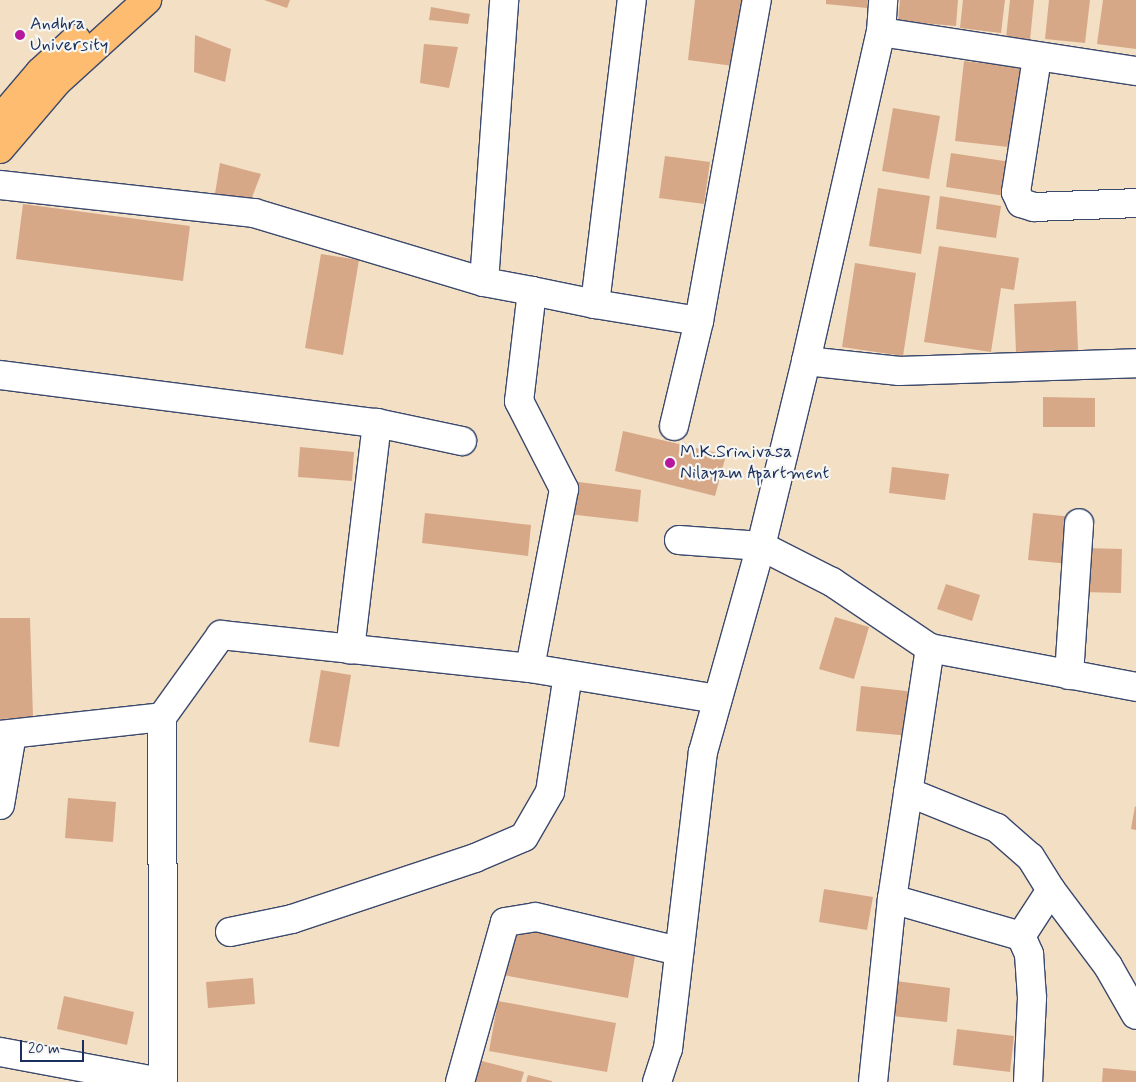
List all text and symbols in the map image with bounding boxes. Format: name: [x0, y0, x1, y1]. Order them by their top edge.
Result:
place label: Andhra University: [30, 14, 108, 56]
marker: Andhra University: [14, 29, 26, 41]
place label: M.K.Srinivasa Nilayam Apartment: [680, 442, 829, 484]
marker: M.K.Srinivasa Nilayam Apartment: [664, 457, 676, 469]
scale bar: [22, 1030, 86, 1062]
text: 20 m: [28, 1039, 60, 1059]

